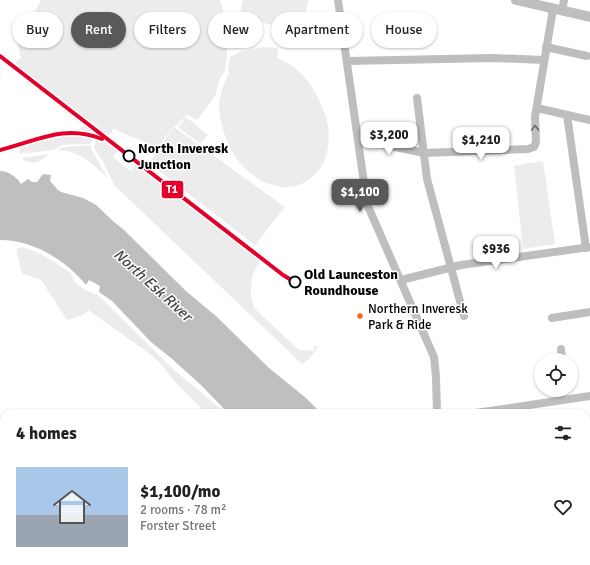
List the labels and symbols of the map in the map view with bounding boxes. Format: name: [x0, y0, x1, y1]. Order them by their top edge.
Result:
pin: $3,200: [356, 122, 422, 156]
one-way arrow: [531, 125, 539, 131]
pin: $1,210: [448, 127, 514, 161]
place label: North Inveresk Junction: [138, 140, 229, 173]
marker: North Inveresk Junction: [122, 149, 136, 163]
pin: $1,100: [327, 179, 393, 213]
line badge: T1: [161, 180, 184, 199]
text: T1: [166, 183, 178, 196]
pin: $936: [472, 236, 520, 270]
water label: North Esk River: [110, 245, 198, 326]
place label: Old Launceston Roundhouse: [304, 266, 398, 299]
marker: Old Launceston Roundhouse: [288, 275, 302, 289]
place label: Northern Inveresk Park & Ride: [368, 301, 468, 333]
marker: Northern Inveresk Park & Ride: [355, 311, 365, 321]

